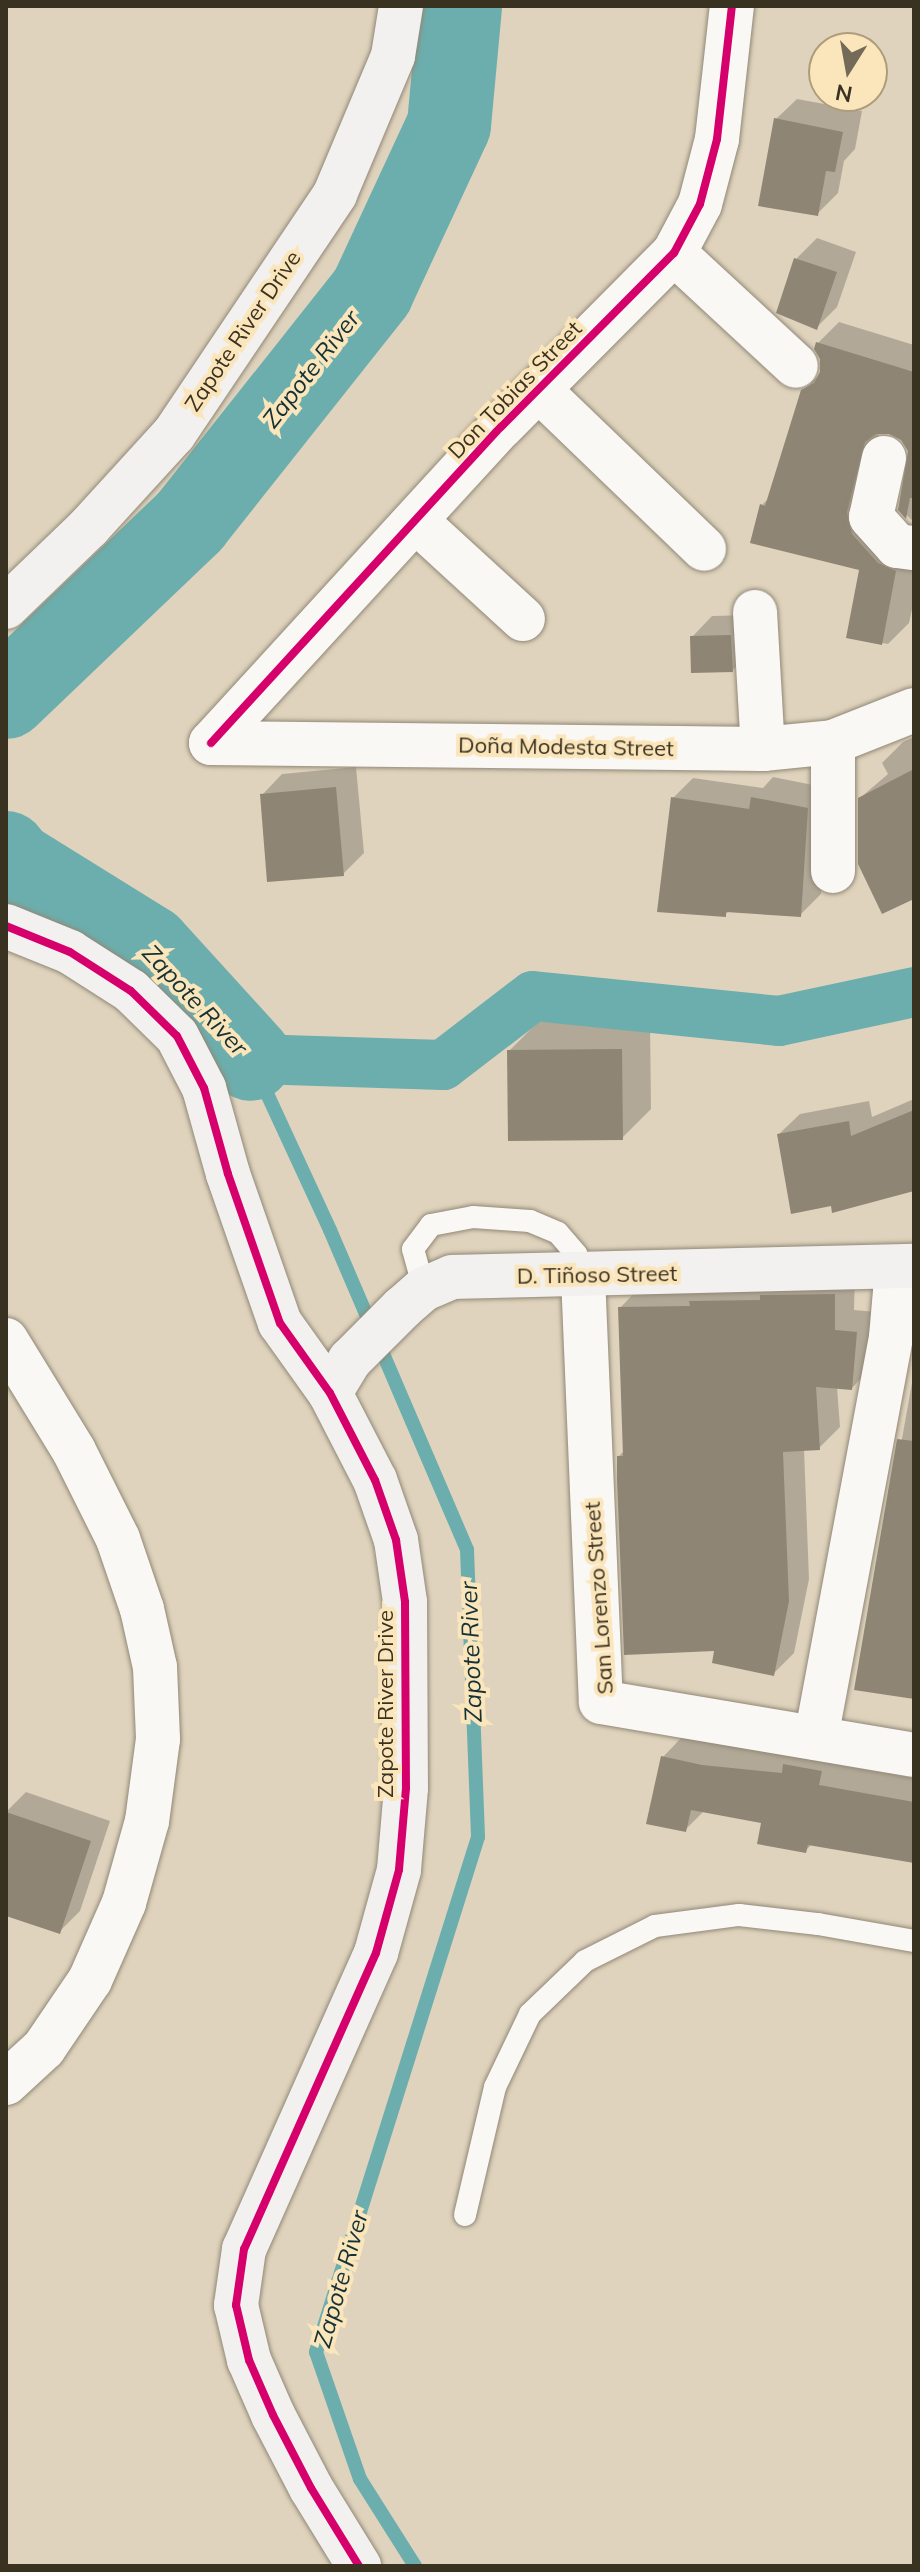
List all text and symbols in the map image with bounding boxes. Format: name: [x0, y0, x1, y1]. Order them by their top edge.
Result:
north arrow: [808, 32, 888, 112]
text: N: [833, 78, 855, 109]
street label: Zapote River Drive: [180, 246, 306, 416]
water label: Zapote River: [256, 305, 366, 433]
street label: Don Tobias Street: [443, 316, 587, 464]
street label: Doña Modesta Street: [458, 732, 674, 762]
water label: Zapote River: [136, 939, 254, 1061]
street label: D. Tiñoso Street: [517, 1260, 677, 1290]
street label: San Lorenzo Street: [579, 1501, 619, 1695]
water label: Zapote River: [454, 1581, 488, 1723]
street label: Zapote River Drive: [373, 1610, 399, 1798]
water label: Zapote River: [308, 2207, 374, 2351]

